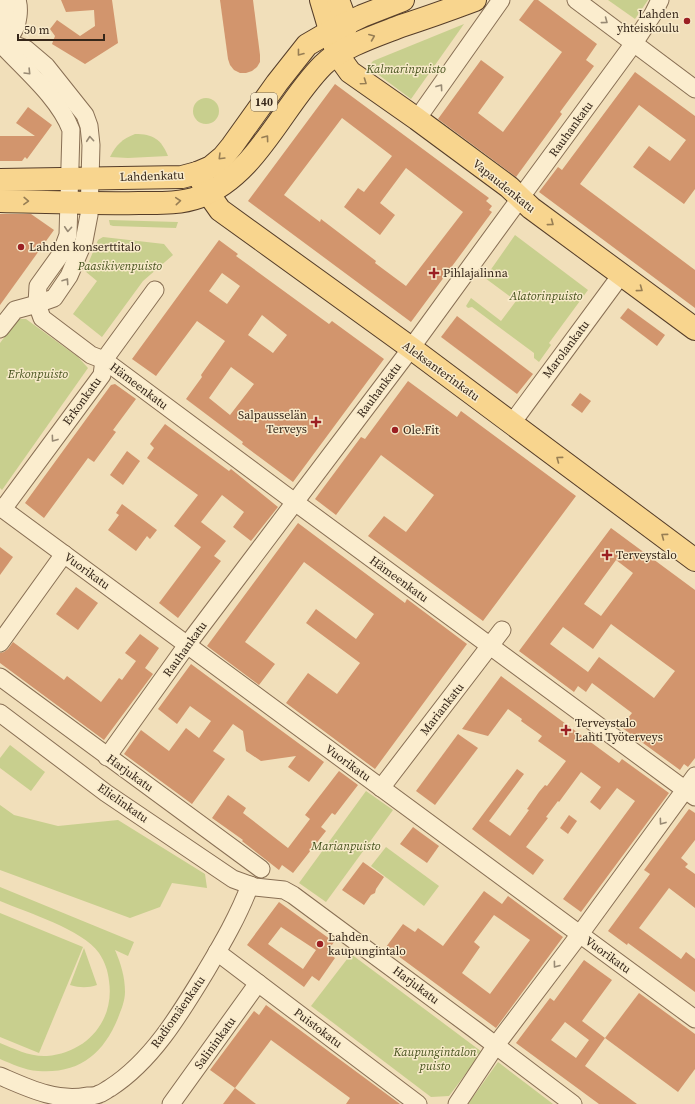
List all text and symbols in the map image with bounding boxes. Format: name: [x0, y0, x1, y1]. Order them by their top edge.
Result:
place label: Lahden yhteiskoulu: [617, 6, 679, 36]
scale bar: [18, 16, 104, 42]
marker: Lahden yhteiskoulu: [682, 16, 692, 26]
one-way arrow: [601, 17, 608, 24]
text: 50 m: [24, 22, 50, 38]
one-way arrow: [368, 34, 375, 42]
one-way arrow: [297, 49, 304, 56]
park label: Kalmarinpuisto: [365, 61, 446, 77]
one-way arrow: [23, 67, 31, 75]
one-way arrow: [360, 77, 367, 85]
one-way arrow: [435, 84, 443, 91]
road number: 140: [251, 93, 277, 111]
street label: Rauhankatu: [545, 98, 597, 160]
one-way arrow: [261, 135, 269, 142]
one-way arrow: [86, 136, 95, 142]
one-way arrow: [218, 152, 226, 160]
street label: Vapaudenkatu: [469, 156, 539, 216]
street label: Lahdenkatu: [120, 167, 184, 185]
one-way arrow: [23, 197, 29, 205]
one-way arrow: [175, 197, 181, 206]
one-way arrow: [546, 218, 553, 225]
one-way arrow: [64, 226, 72, 232]
place label: Lahden konserttitalo: [29, 239, 141, 255]
marker: Lahden konserttitalo: [16, 242, 26, 252]
park label: Paasikivenpuisto: [77, 258, 162, 274]
place label: Pihlajalinna: [443, 265, 509, 281]
marker: Pihlajalinna: [428, 267, 440, 279]
one-way arrow: [61, 278, 68, 285]
one-way arrow: [636, 284, 643, 292]
park label: Alatorinpuisto: [508, 288, 583, 304]
street label: Marolankatu: [539, 317, 593, 381]
street label: Aleksanterinkatu: [399, 337, 483, 405]
street label: Hämeenkatu: [107, 359, 171, 413]
street label: Rauhankatu: [353, 359, 405, 421]
park label: Erkonpuisto: [7, 366, 68, 382]
street label: Erkonkatu: [59, 374, 105, 428]
place label: Salpausselän Terveys: [238, 407, 307, 437]
marker: Salpausselän Terveys: [310, 416, 322, 428]
place label: Ole.Fit: [403, 422, 439, 438]
marker: Ole.Fit: [390, 425, 400, 435]
one-way arrow: [52, 435, 59, 442]
one-way arrow: [557, 457, 564, 464]
one-way arrow: [661, 534, 668, 541]
place label: Terveystalo: [616, 547, 677, 563]
street label: Vuorikatu: [61, 549, 113, 593]
marker: Terveystalo: [601, 549, 613, 561]
street label: Hämeenkatu: [366, 552, 432, 606]
street label: Rauhankatu: [159, 618, 211, 680]
street label: Mariankatu: [417, 680, 467, 738]
place label: Terveystalo Lahti Työterveys: [575, 715, 663, 745]
marker: Terveystalo Lahti Työterveys: [560, 724, 572, 736]
street label: Vuorikatu: [322, 741, 374, 785]
street label: Harjukatu: [103, 751, 157, 795]
street label: Elielinkatu: [94, 780, 152, 826]
one-way arrow: [660, 817, 667, 824]
park label: Marianpuisto: [310, 838, 381, 854]
place label: Lahden kaupungintalo: [328, 929, 406, 959]
street label: Vuorikatu: [582, 933, 634, 977]
marker: Lahden kaupungintalo: [315, 939, 325, 949]
one-way arrow: [554, 961, 561, 968]
street label: Harjukatu: [390, 962, 442, 1008]
street label: Radiomäenkatu: [147, 973, 209, 1051]
street label: Puistokatu: [291, 1005, 345, 1051]
street label: Salininkatu: [191, 1014, 239, 1072]
park label: Kaupungintalon puisto: [392, 1044, 477, 1074]

